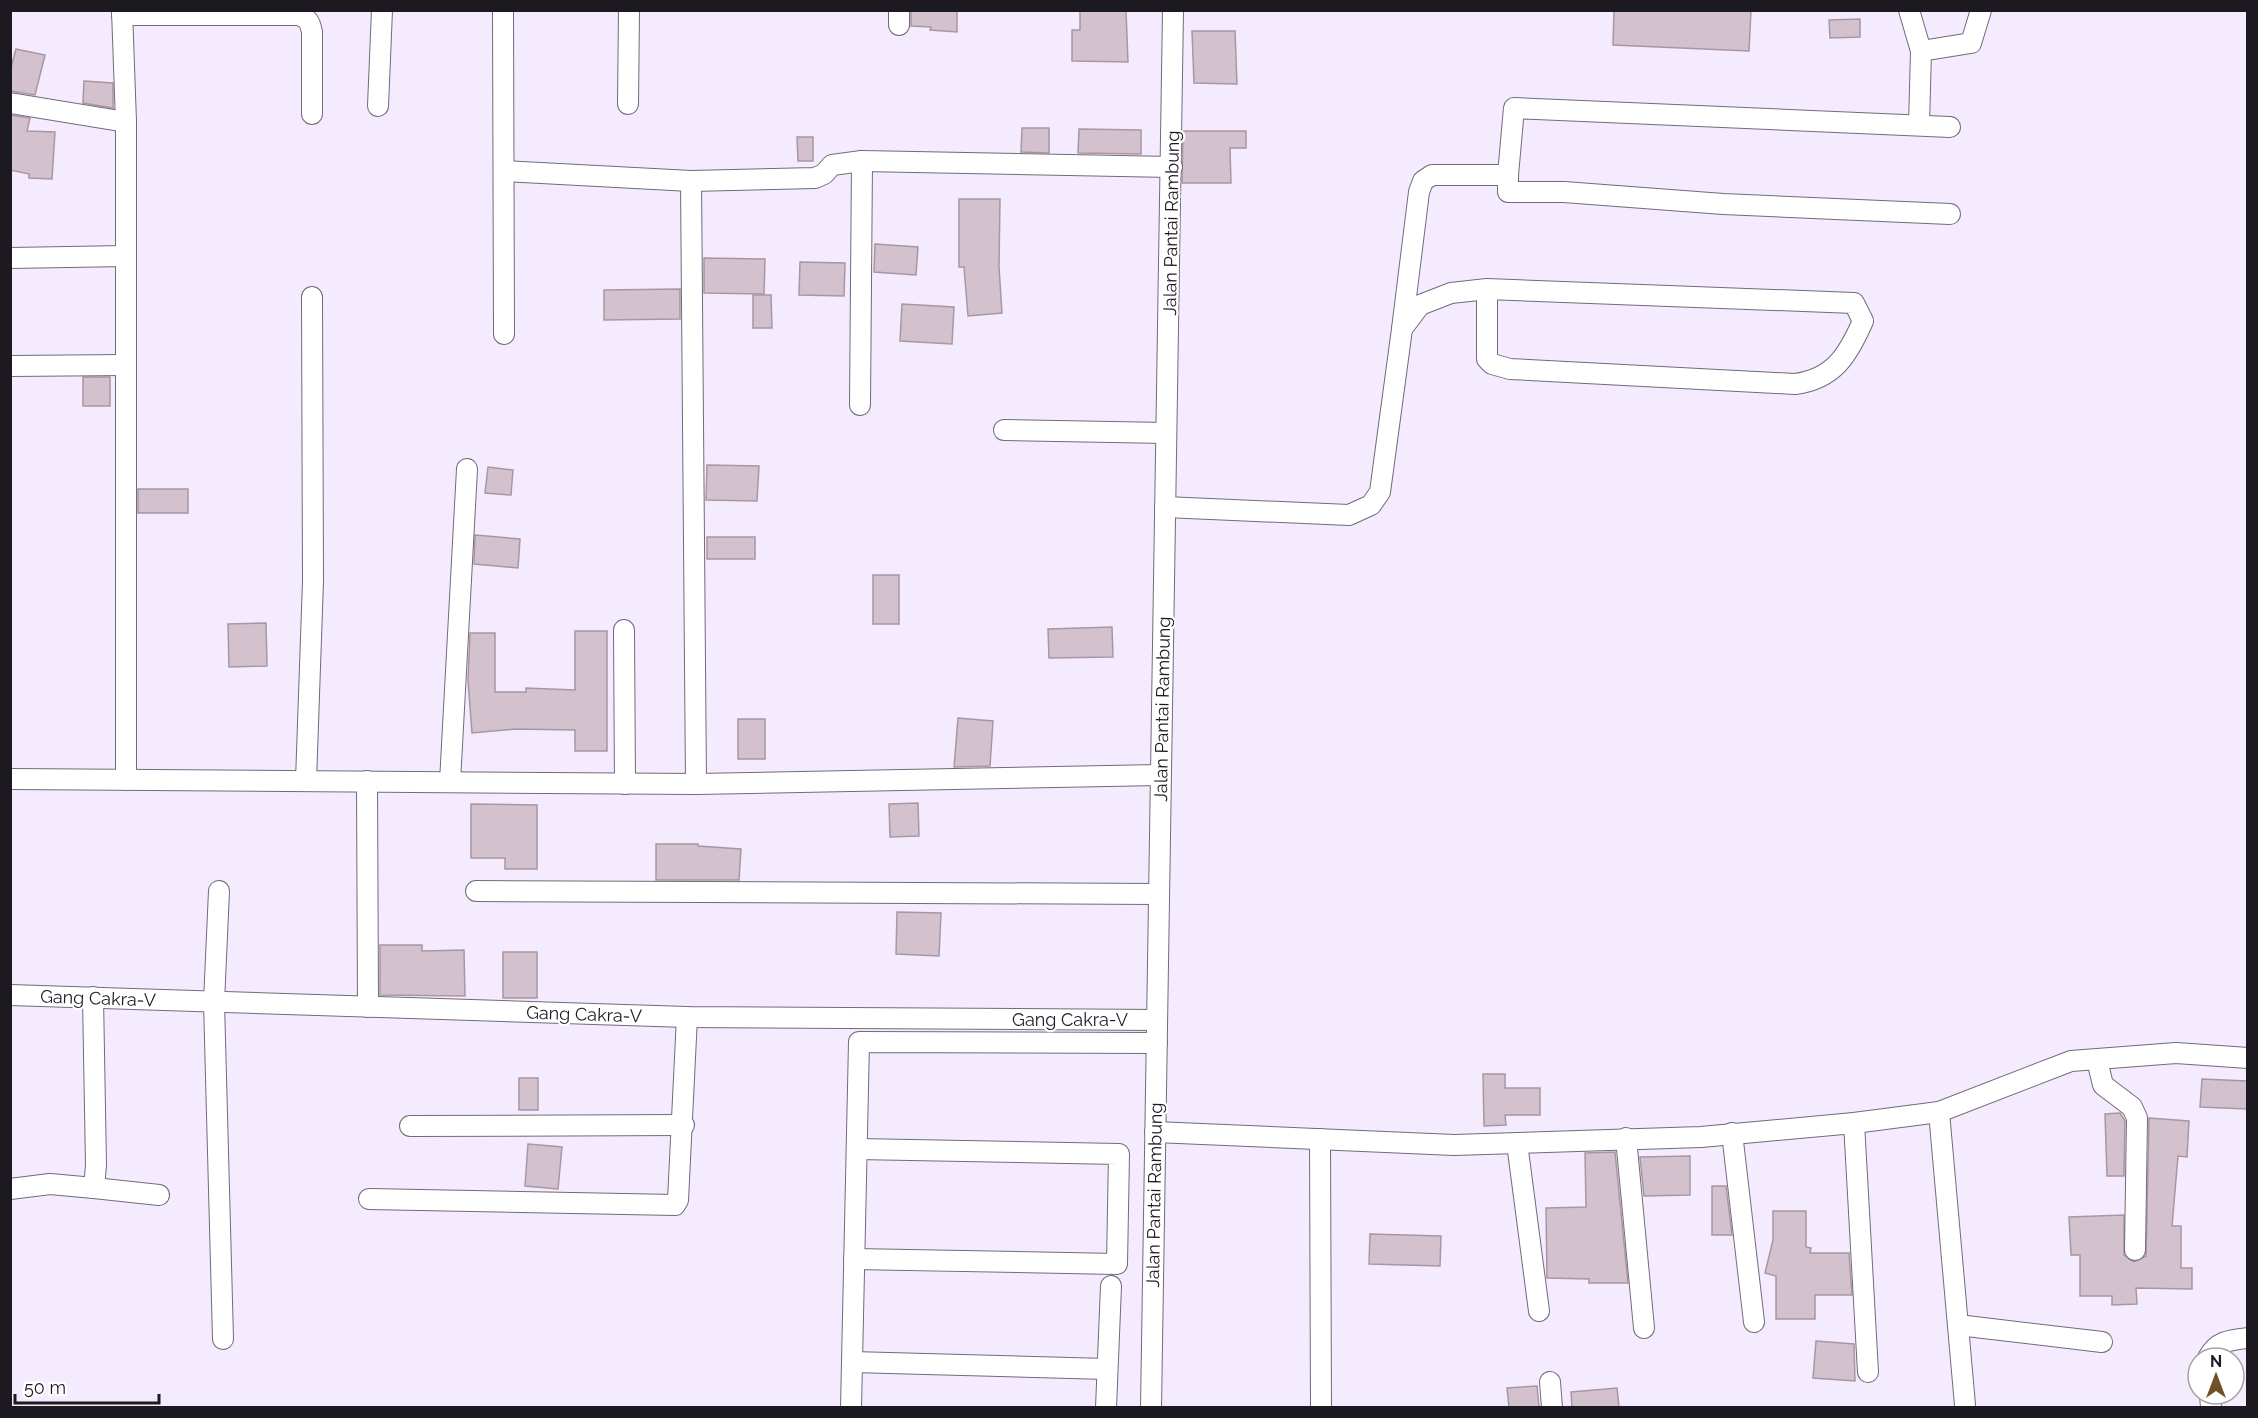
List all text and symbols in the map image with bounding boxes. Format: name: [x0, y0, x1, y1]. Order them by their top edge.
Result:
street label: Jalan Pantai Rambung: [1159, 130, 1183, 316]
street label: Jalan Pantai Rambung: [1150, 616, 1174, 802]
street label: Gang Cakra-V: [40, 985, 156, 1011]
street label: Gang Cakra-V: [526, 1001, 642, 1027]
street label: Gang Cakra-V: [1012, 1009, 1128, 1030]
street label: Jalan Pantai Rambung: [1142, 1102, 1166, 1288]
north arrow: [2186, 1346, 2246, 1406]
text: N: [2210, 1352, 2222, 1371]
scale bar: [15, 1367, 159, 1405]
text: 50 m: [24, 1377, 66, 1398]

